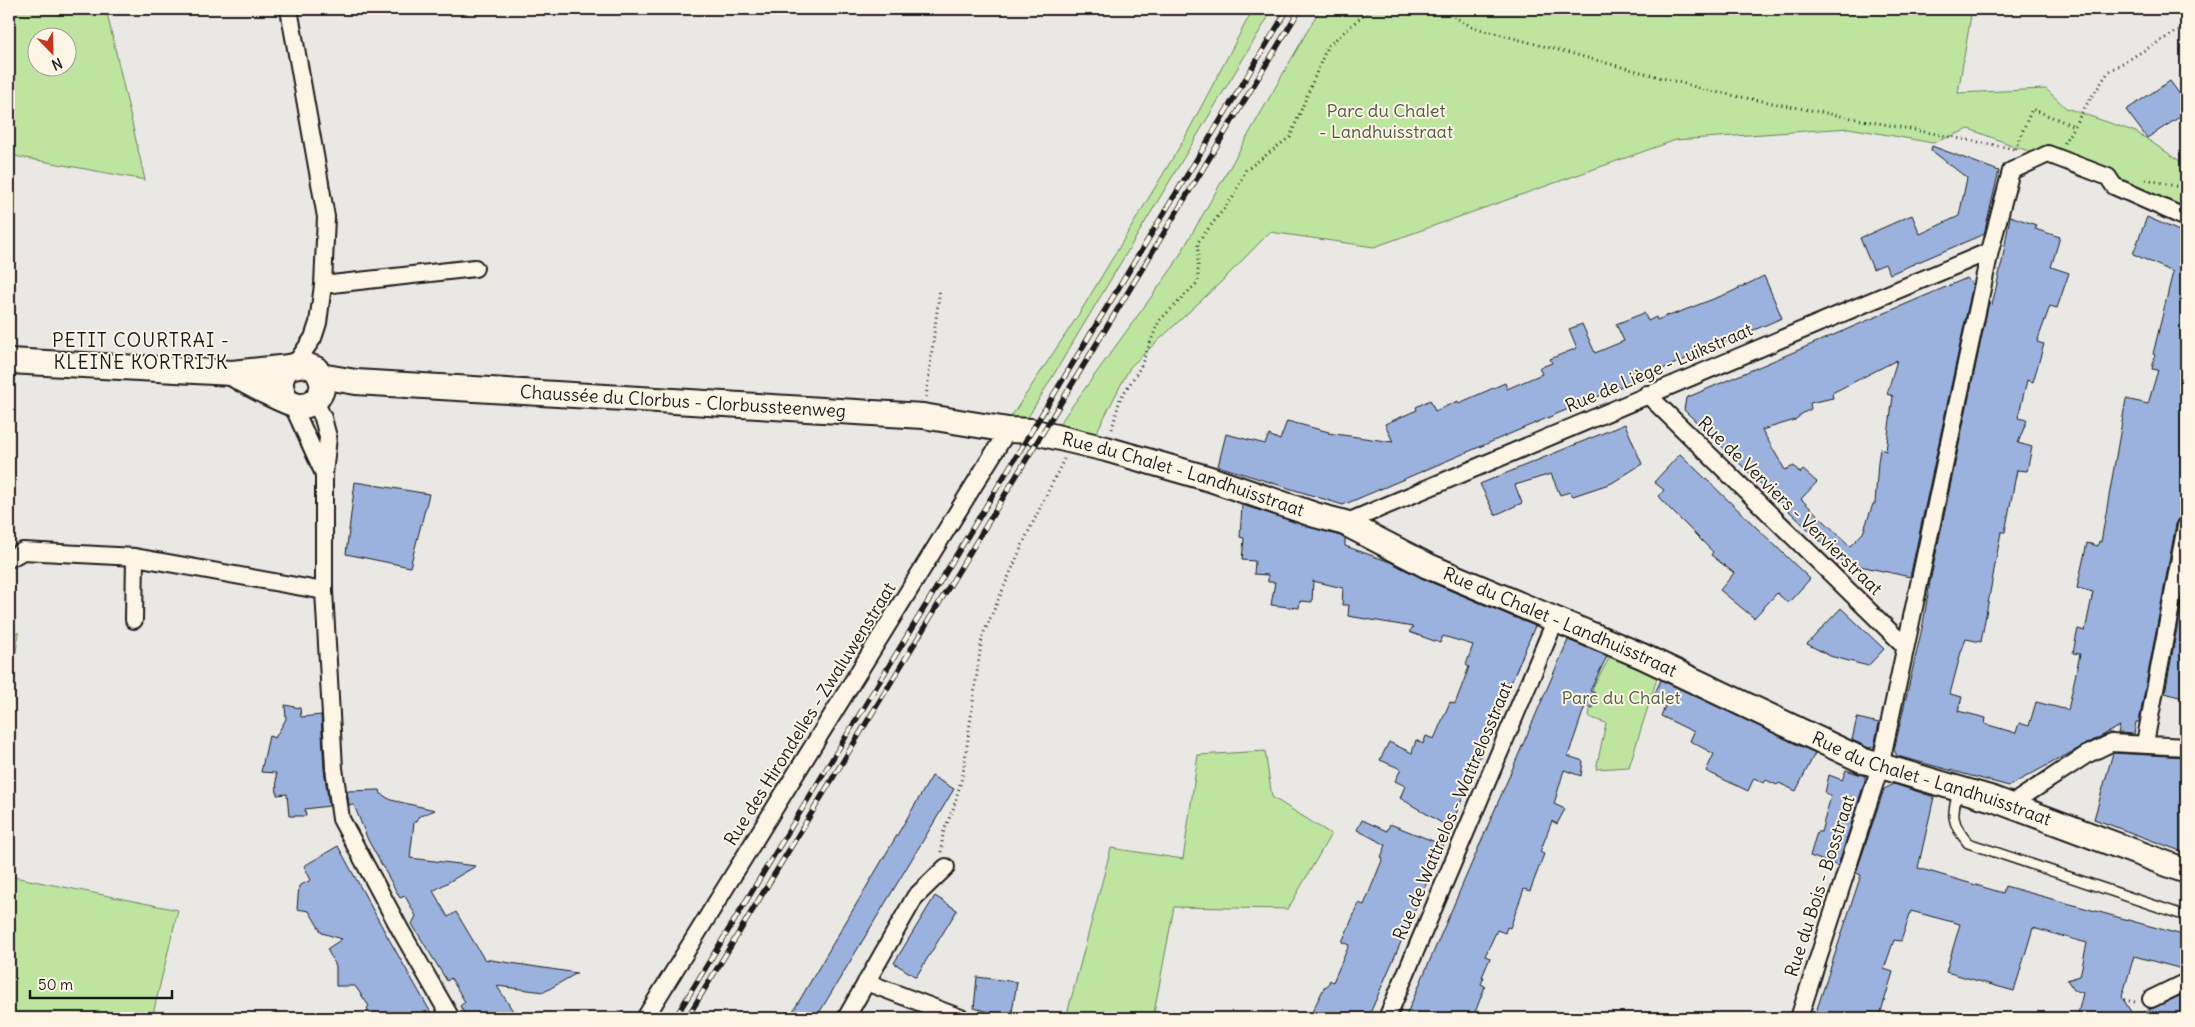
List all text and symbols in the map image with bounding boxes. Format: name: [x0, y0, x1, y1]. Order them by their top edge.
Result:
north arrow: [28, 28, 78, 78]
text: N: [49, 54, 65, 74]
park label: Parc du Chalet - Landhuisstraat: [1319, 99, 1453, 143]
street label: Rue de Liège - Luikstraat: [1562, 318, 1756, 417]
district label: PETIT COURTRAI - KLEINE KORTRIJK: [52, 328, 230, 374]
street label: Chaussée du Clorbus - Clorbussteenweg: [519, 380, 847, 422]
street label: Rue de Verviers - Vervierstraat: [1693, 411, 1887, 600]
street label: Rue du Chalet - Landhuisstraat: [1060, 427, 1307, 521]
street label: Rue du Chalet - Landhuisstraat: [1440, 562, 1681, 682]
street label: Rue des Hirondelles - Zwaluwenstraat: [719, 578, 900, 850]
street label: Rue de Wattrelos - Wattrelosstraat: [1388, 678, 1518, 943]
park label: Parc du Chalet: [1562, 686, 1680, 709]
street label: Rue du Chalet - Landhuisstraat: [1808, 726, 2055, 831]
street label: Rue du Bois - Bosstraat: [1779, 792, 1860, 980]
scale bar: [30, 967, 172, 999]
text: 50 m: [38, 975, 73, 994]

